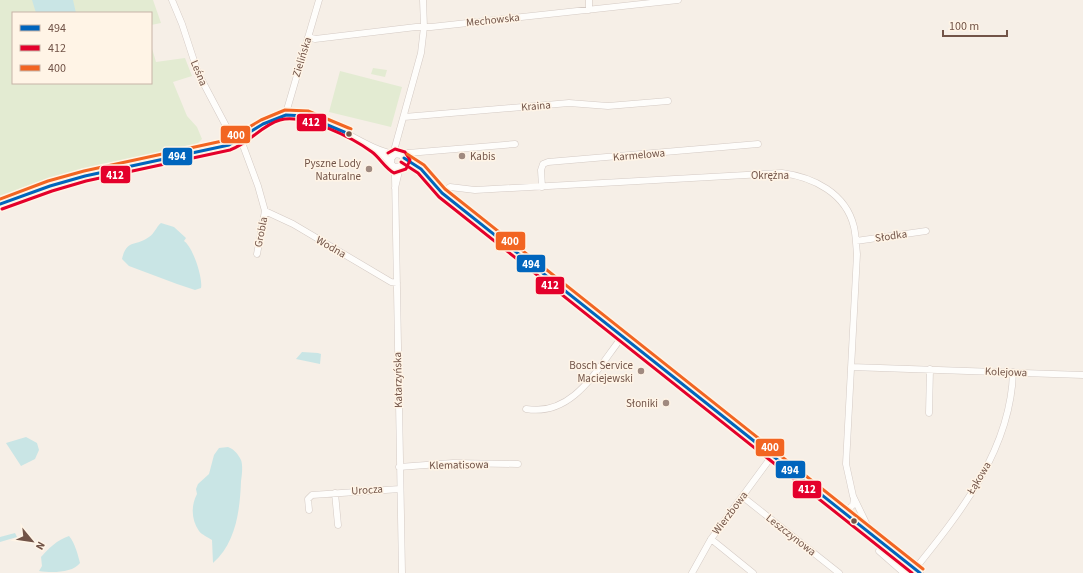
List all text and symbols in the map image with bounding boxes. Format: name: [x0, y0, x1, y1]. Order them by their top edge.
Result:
street label: Mechowska: [465, 10, 521, 30]
legend: [12, 12, 152, 84]
scale bar: [943, 12, 1007, 38]
text: 100 m: [949, 18, 979, 35]
text: 494: [48, 20, 66, 37]
street label: Zielińska: [289, 35, 315, 79]
text: 412: [48, 40, 66, 57]
street label: Leśna: [187, 58, 211, 88]
text: 400: [48, 60, 66, 77]
street label: Kraina: [521, 97, 551, 115]
line badge: 412: [296, 113, 327, 132]
text: 412: [302, 115, 320, 130]
line badge: 400: [220, 125, 251, 144]
text: 400: [227, 128, 245, 143]
unlabelled marker: [344, 129, 354, 139]
street label: Karmelowa: [612, 145, 666, 165]
line badge: 494: [162, 147, 193, 166]
text: 494: [168, 149, 186, 164]
place label: Kabis: [470, 149, 496, 164]
marker: Kabis: [457, 151, 467, 161]
place label: Pyszne Lody Naturalne: [304, 156, 362, 184]
marker: Pyszne Lody Naturalne: [364, 164, 374, 174]
line badge: 412: [100, 165, 131, 184]
text: 412: [106, 168, 124, 183]
street label: Okrężna: [751, 168, 789, 183]
street label: Grobla: [251, 215, 271, 249]
street label: Słodka: [874, 226, 908, 246]
line badge: 400: [495, 231, 526, 251]
street label: Wodna: [313, 232, 349, 262]
text: 400: [501, 234, 519, 249]
line badge: 494: [516, 254, 546, 273]
text: 494: [522, 257, 540, 272]
line badge: 412: [535, 276, 565, 295]
text: 412: [541, 278, 559, 293]
street label: Katarzyńska: [390, 352, 406, 408]
place label: Bosch Service Maciejewski: [569, 358, 634, 386]
street label: Kolejowa: [985, 364, 1027, 380]
marker: Bosch Service Maciejewski: [636, 366, 646, 376]
place label: Słoniki: [626, 396, 658, 411]
marker: Słoniki: [661, 398, 671, 408]
line badge: 400: [755, 438, 785, 457]
text: 400: [761, 440, 779, 455]
street label: Klematisowa: [429, 457, 489, 473]
street label: Łąkowa: [963, 459, 995, 498]
line badge: 494: [775, 460, 806, 479]
text: 494: [781, 463, 799, 478]
line badge: 412: [792, 480, 822, 499]
street label: Urocza: [351, 481, 383, 499]
text: 412: [798, 482, 816, 497]
street label: Wierzbowa: [709, 488, 751, 538]
street label: Leszczynowa: [763, 511, 819, 559]
unlabelled marker: [849, 516, 859, 526]
north arrow: [12, 521, 52, 561]
text: N: [32, 539, 49, 552]

